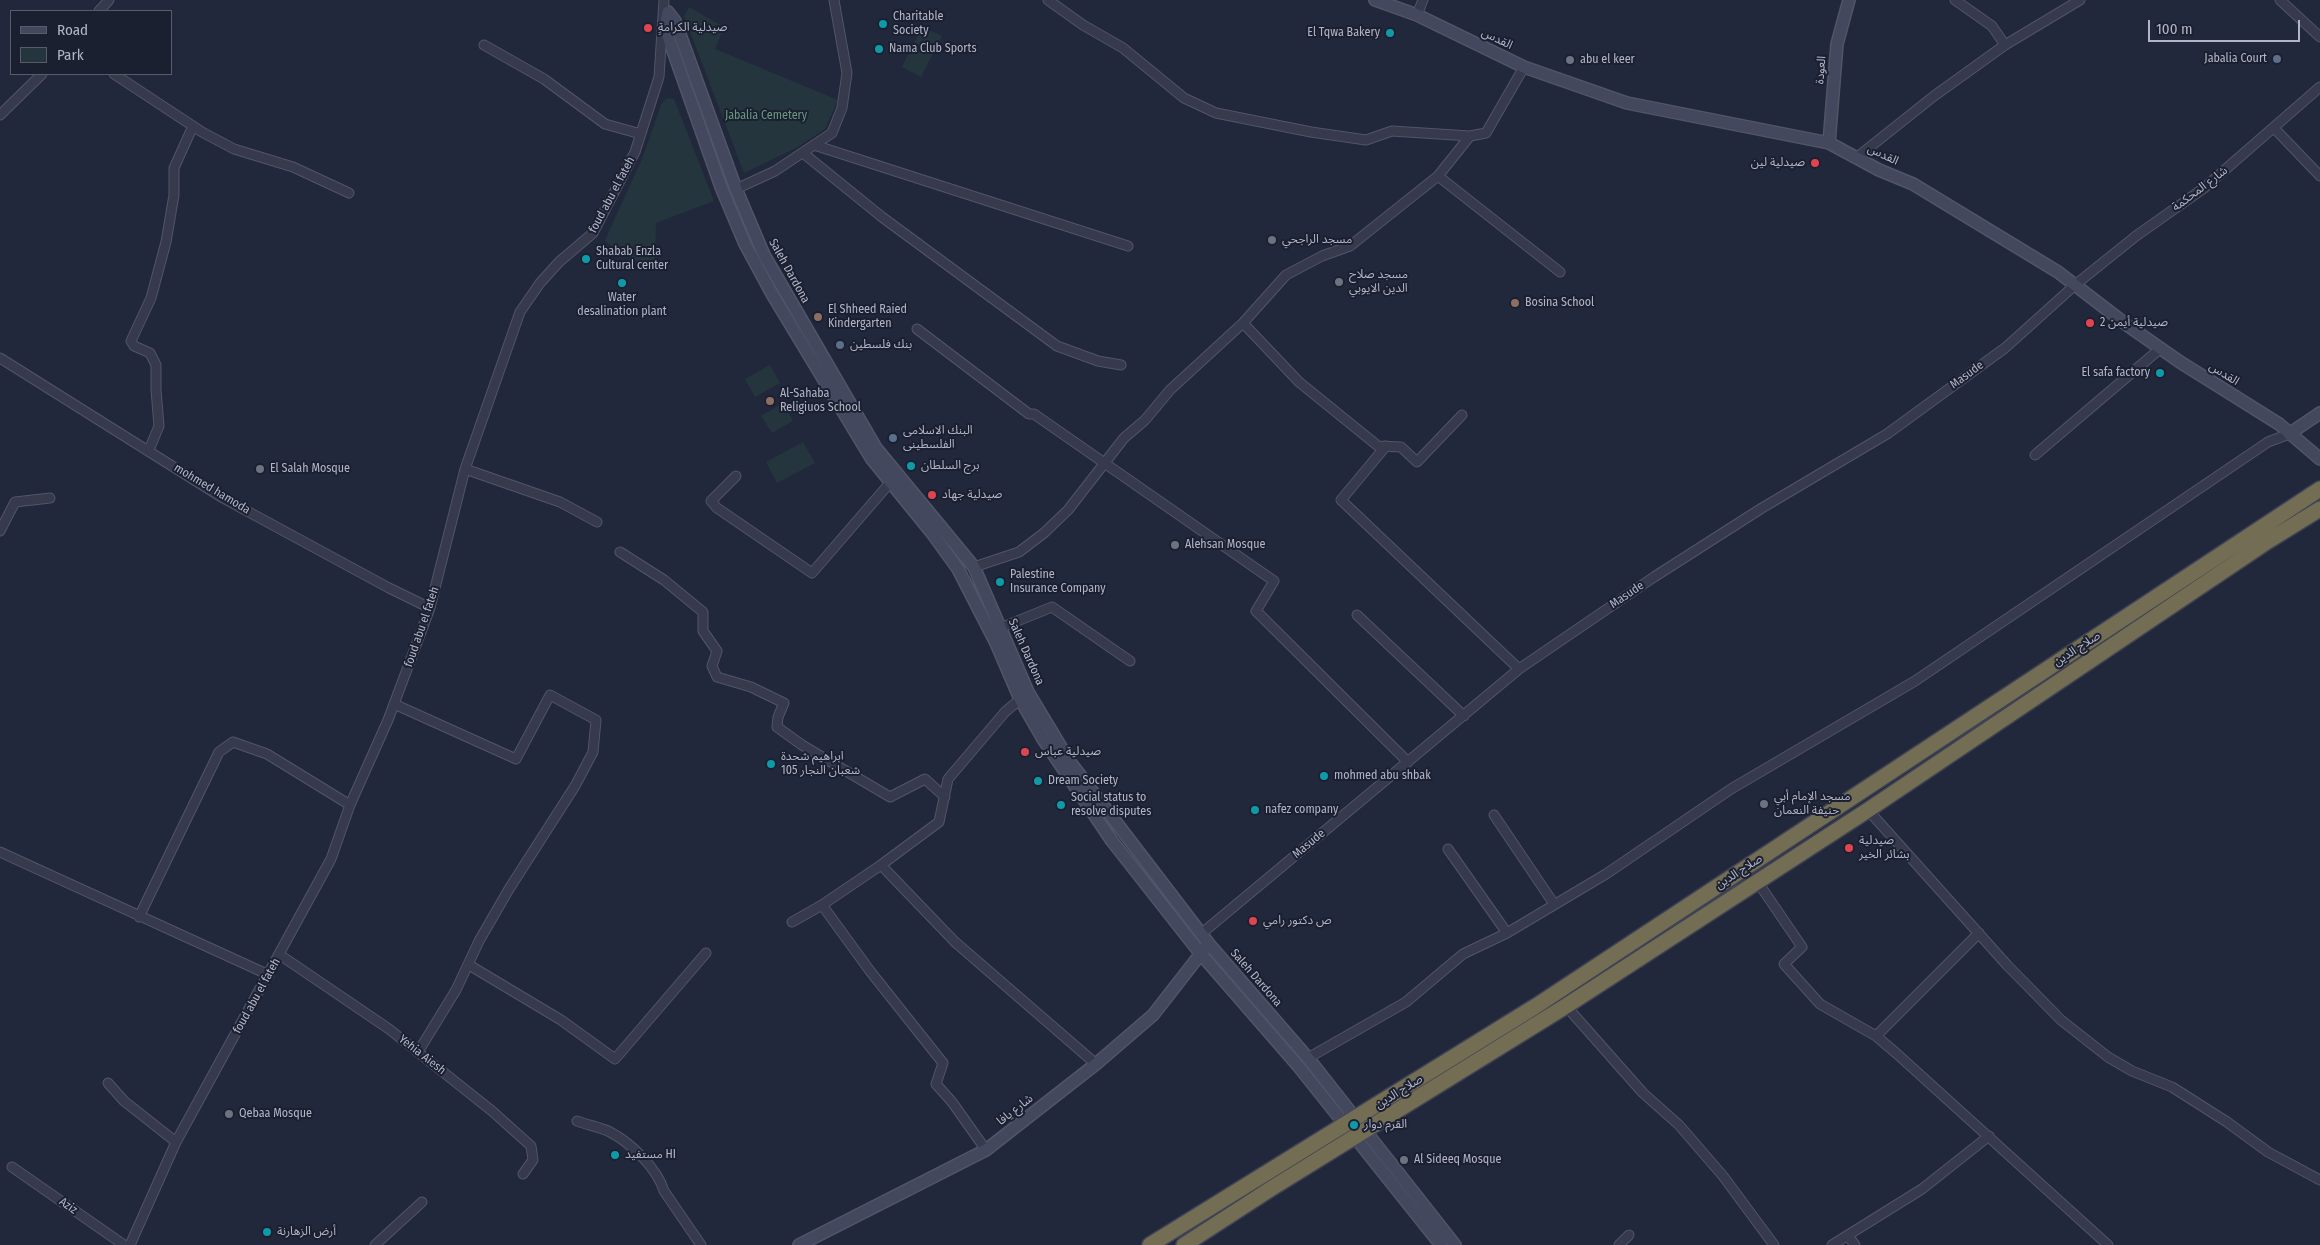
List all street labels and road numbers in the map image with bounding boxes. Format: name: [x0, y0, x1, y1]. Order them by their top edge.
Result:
street label: القدس: [1479, 25, 1515, 53]
street label: العودة: [1813, 55, 1829, 85]
street label: القدس: [1865, 142, 1901, 168]
street label: foud abu el fateh: [586, 155, 638, 235]
street label: شارع المحكمة: [2169, 164, 2231, 214]
street label: Saleh Dardona: [765, 236, 813, 306]
street label: Masude: [1947, 358, 1987, 392]
street label: القدس: [2206, 359, 2242, 389]
street label: mohmed hamoda: [171, 461, 253, 517]
street label: Masude: [1607, 578, 1647, 612]
street label: foud abu el fateh: [402, 585, 442, 669]
street label: Saleh Dardona: [1005, 616, 1047, 688]
street label: صلاح الدين: [2051, 628, 2103, 670]
street label: Masude: [1290, 826, 1328, 862]
street label: صلاح الدين: [1713, 851, 1765, 893]
street label: Saleh Dardona: [1227, 946, 1285, 1010]
street label: foud abu el fateh: [230, 956, 284, 1036]
street label: Yehia Aiesh: [396, 1032, 448, 1078]
street label: صلاح الدين: [1373, 1072, 1425, 1112]
street label: شارع يافا: [994, 1091, 1036, 1129]
street label: Aziz: [56, 1195, 80, 1217]

